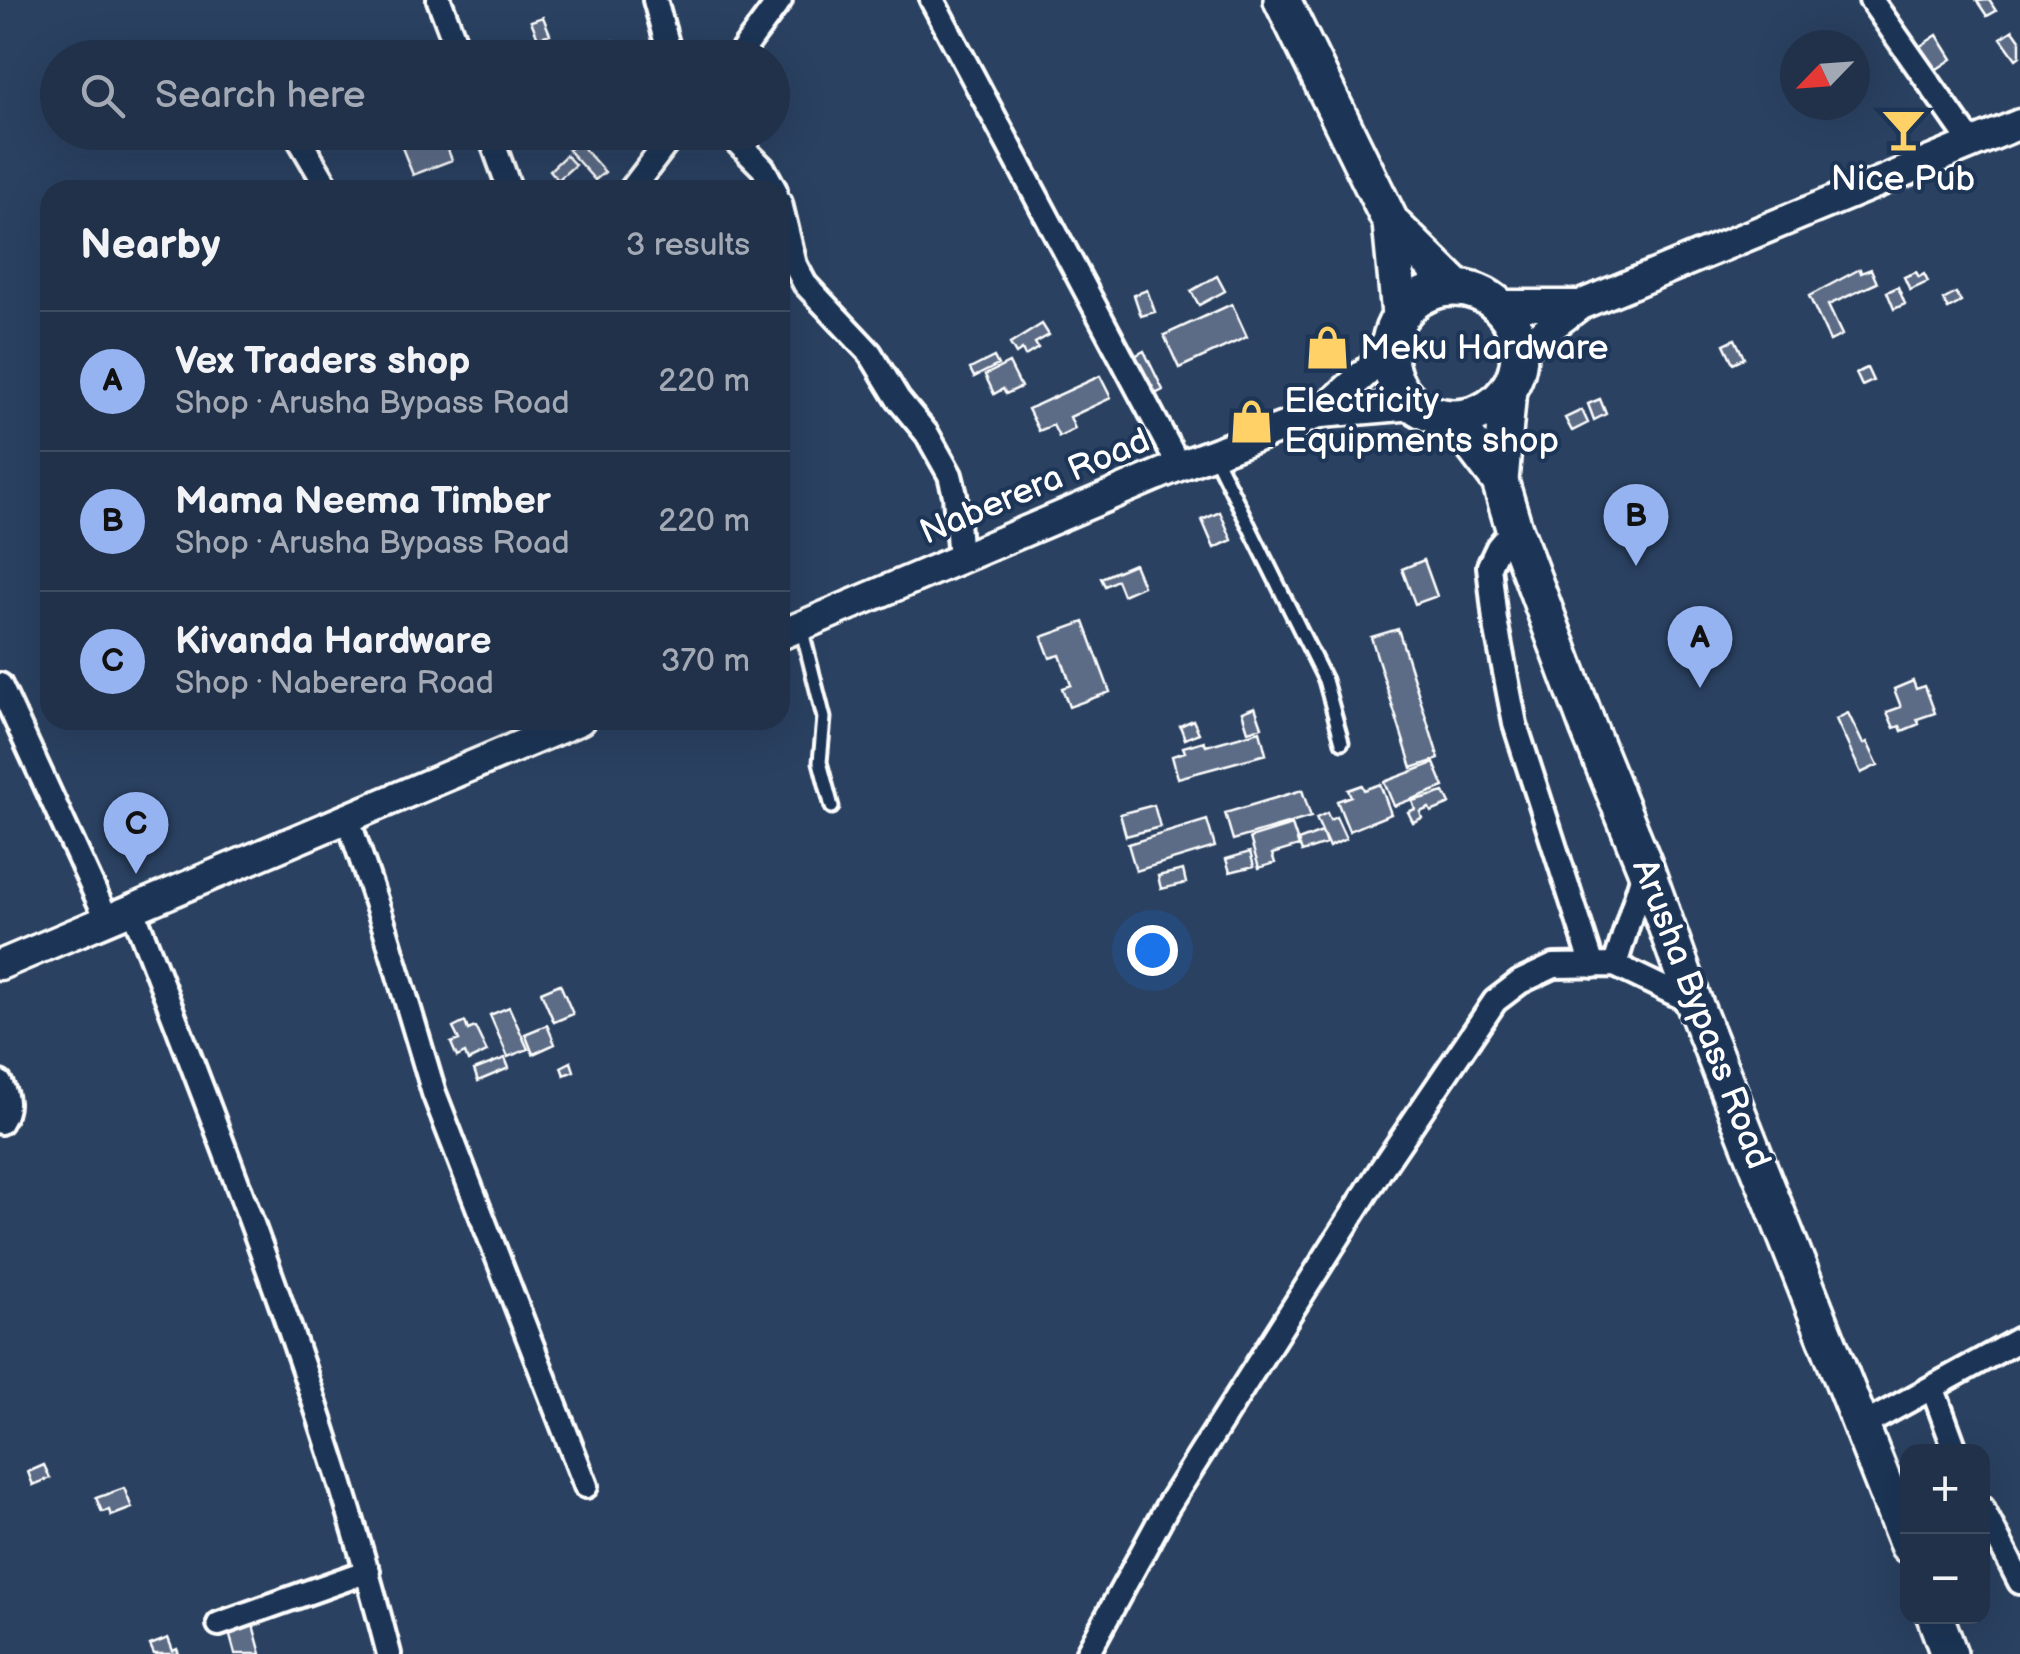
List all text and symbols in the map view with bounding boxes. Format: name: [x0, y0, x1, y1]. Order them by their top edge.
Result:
north arrow: [1780, 30, 1870, 120]
search box: [40, 40, 790, 150]
icon: search: [75, 68, 130, 123]
text: Search here: [155, 73, 366, 118]
bar icon: Nice Pub: [1879, 105, 1927, 153]
place label: Nice Pub: [1831, 158, 1975, 201]
text: Nearby: [80, 220, 220, 271]
text: 3 results: [626, 226, 750, 265]
shop icon: Meku Hardware: [1303, 324, 1351, 372]
place label: Meku Hardware: [1360, 327, 1609, 370]
text: Vex Traders shop: [175, 339, 470, 384]
text: A: [103, 362, 122, 401]
text: 220 m: [658, 362, 750, 401]
place label: Electricity Equipments shop: [1284, 380, 1559, 463]
text: Shop · Arusha Bypass Road: [175, 384, 570, 423]
shop icon: Electricity Equipments shop: [1227, 397, 1275, 445]
street label: Naberera Road: [914, 419, 1156, 555]
text: Mama Neema Timber: [175, 479, 551, 524]
pin: B: [1604, 484, 1668, 566]
text: B: [101, 502, 124, 541]
text: 220 m: [658, 502, 750, 541]
text: Shop · Arusha Bypass Road: [175, 524, 570, 563]
pin: A: [1668, 606, 1732, 688]
text: Kivanda Hardware: [175, 619, 492, 664]
text: C: [101, 642, 124, 681]
text: 370 m: [661, 642, 750, 681]
text: Shop · Naberera Road: [175, 664, 494, 703]
pin: C: [104, 792, 168, 874]
street label: Arusha Bypass Road: [1622, 853, 1780, 1175]
your location: [1127, 925, 1178, 976]
map controls: [1900, 1444, 1990, 1624]
button: +: [1900, 1444, 1990, 1534]
button: −: [1900, 1534, 1990, 1624]

